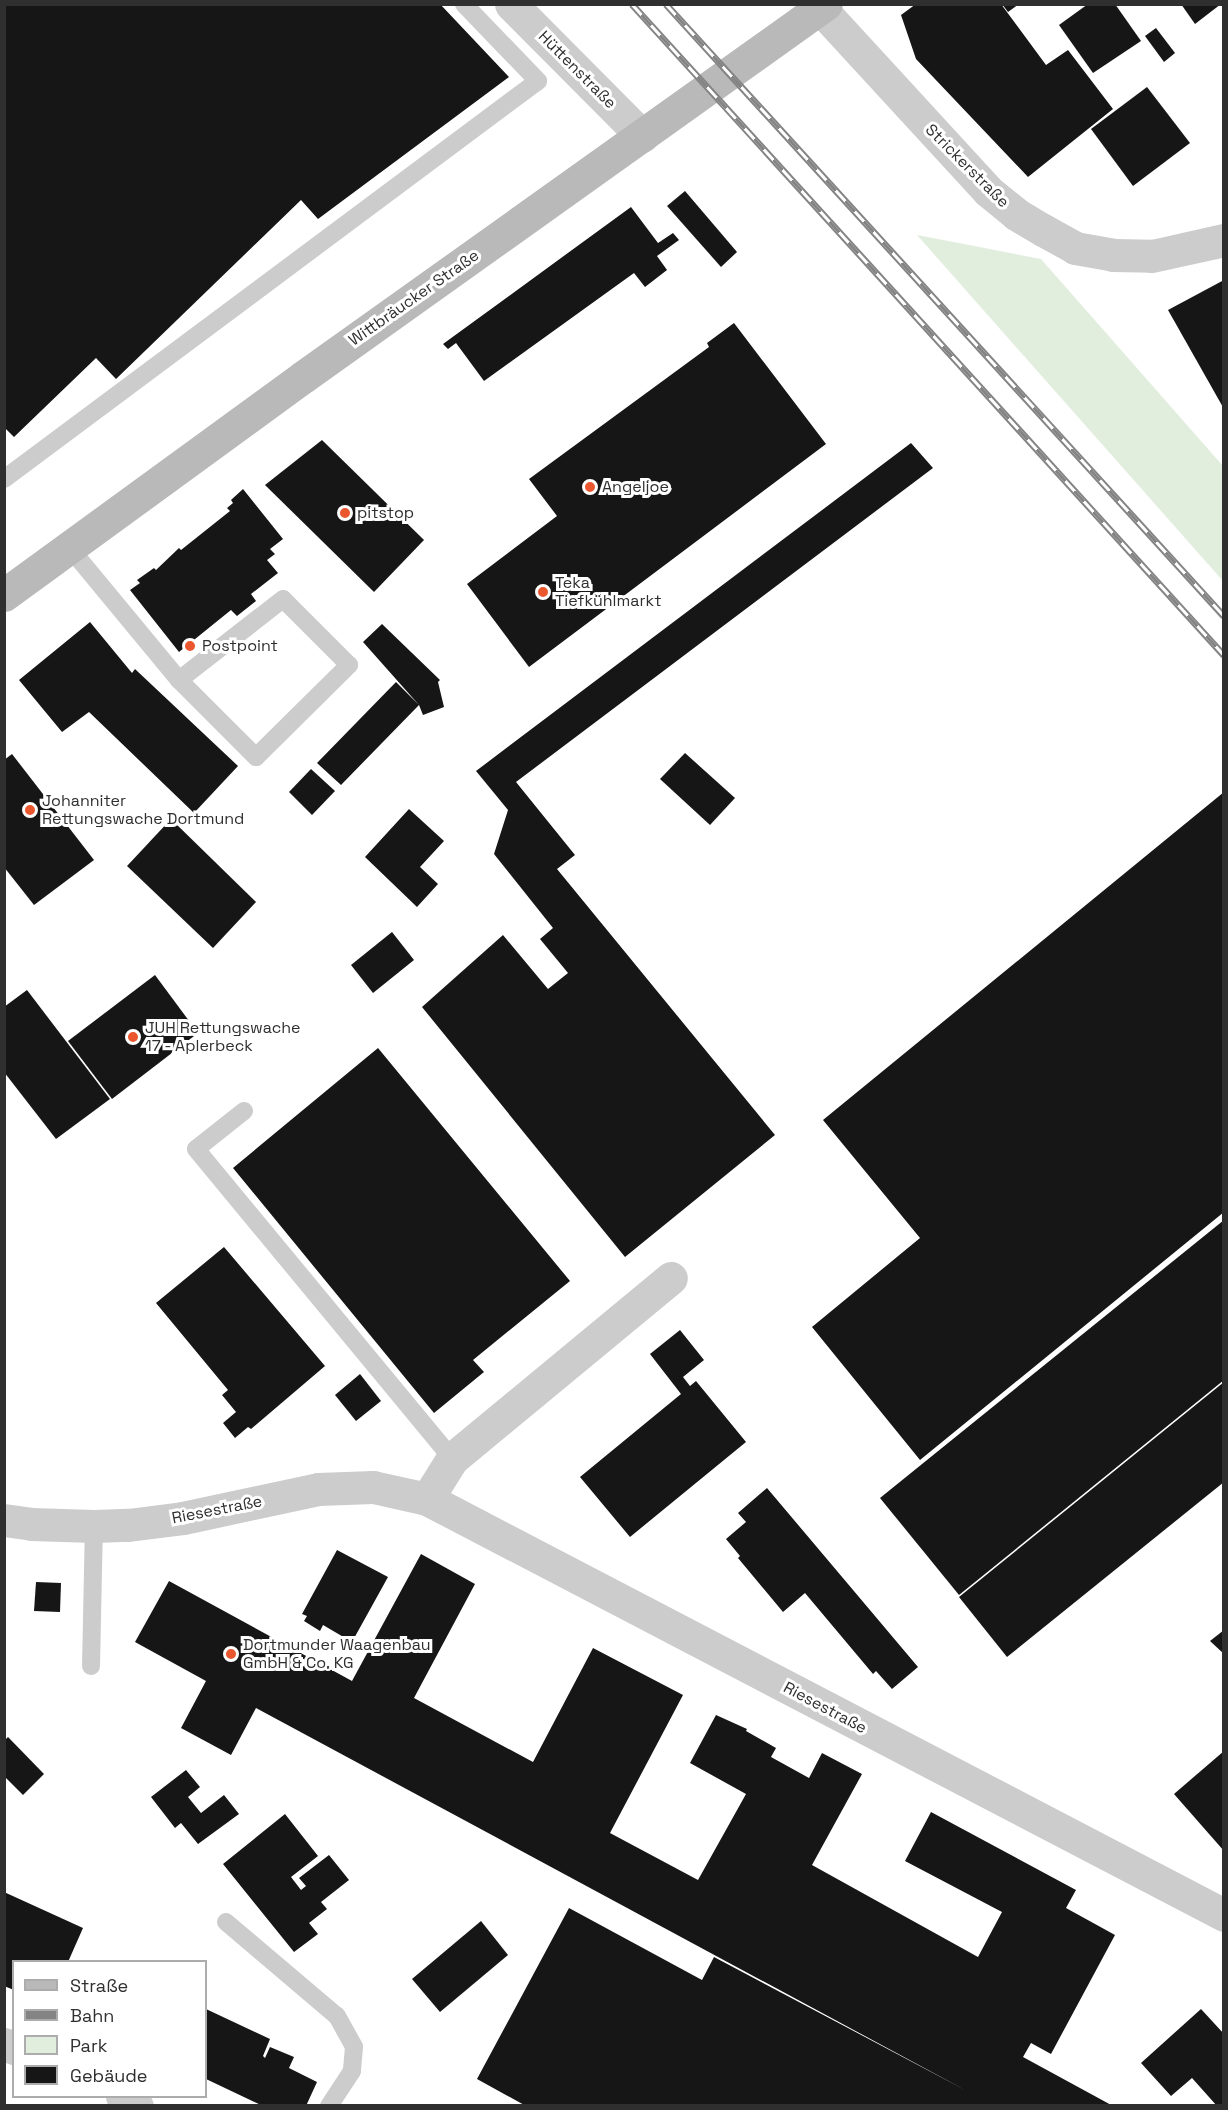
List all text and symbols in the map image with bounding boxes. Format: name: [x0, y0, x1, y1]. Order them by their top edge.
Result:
street label: Hüttenstraße: [534, 27, 620, 113]
street label: Strickerstraße: [921, 120, 1013, 212]
street label: Wittbräucker Straße: [345, 246, 483, 350]
place label: Angeljoe: [602, 477, 669, 497]
marker: Angeljoe: [583, 480, 597, 494]
place label: pitstop: [357, 503, 414, 523]
marker: pitstop: [338, 506, 352, 520]
place label: Teka Tiefkühlmarkt: [555, 573, 662, 611]
marker: Teka Tiefkühlmarkt: [536, 585, 550, 599]
place label: Postpoint: [202, 636, 278, 656]
marker: Postpoint: [183, 639, 197, 653]
place label: Johanniter Rettungswache Dortmund: [42, 791, 244, 829]
marker: Johanniter Rettungswache Dortmund: [23, 803, 37, 817]
place label: JUH Rettungswache 17 - Aplerbeck: [145, 1018, 301, 1056]
marker: JUH Rettungswache 17 - Aplerbeck: [126, 1030, 140, 1044]
street label: Riesestraße: [170, 1492, 264, 1528]
place label: Dortmunder Waagenbau GmbH & Co. KG: [243, 1635, 431, 1673]
marker: Dortmunder Waagenbau GmbH & Co. KG: [224, 1647, 238, 1661]
street label: Riesestraße: [780, 1678, 870, 1738]
legend: [12, 1960, 207, 2098]
text: Straße: [70, 1974, 128, 1997]
text: Bahn: [70, 2004, 114, 2027]
text: Park: [70, 2034, 107, 2057]
text: Gebäude: [70, 2064, 148, 2087]

